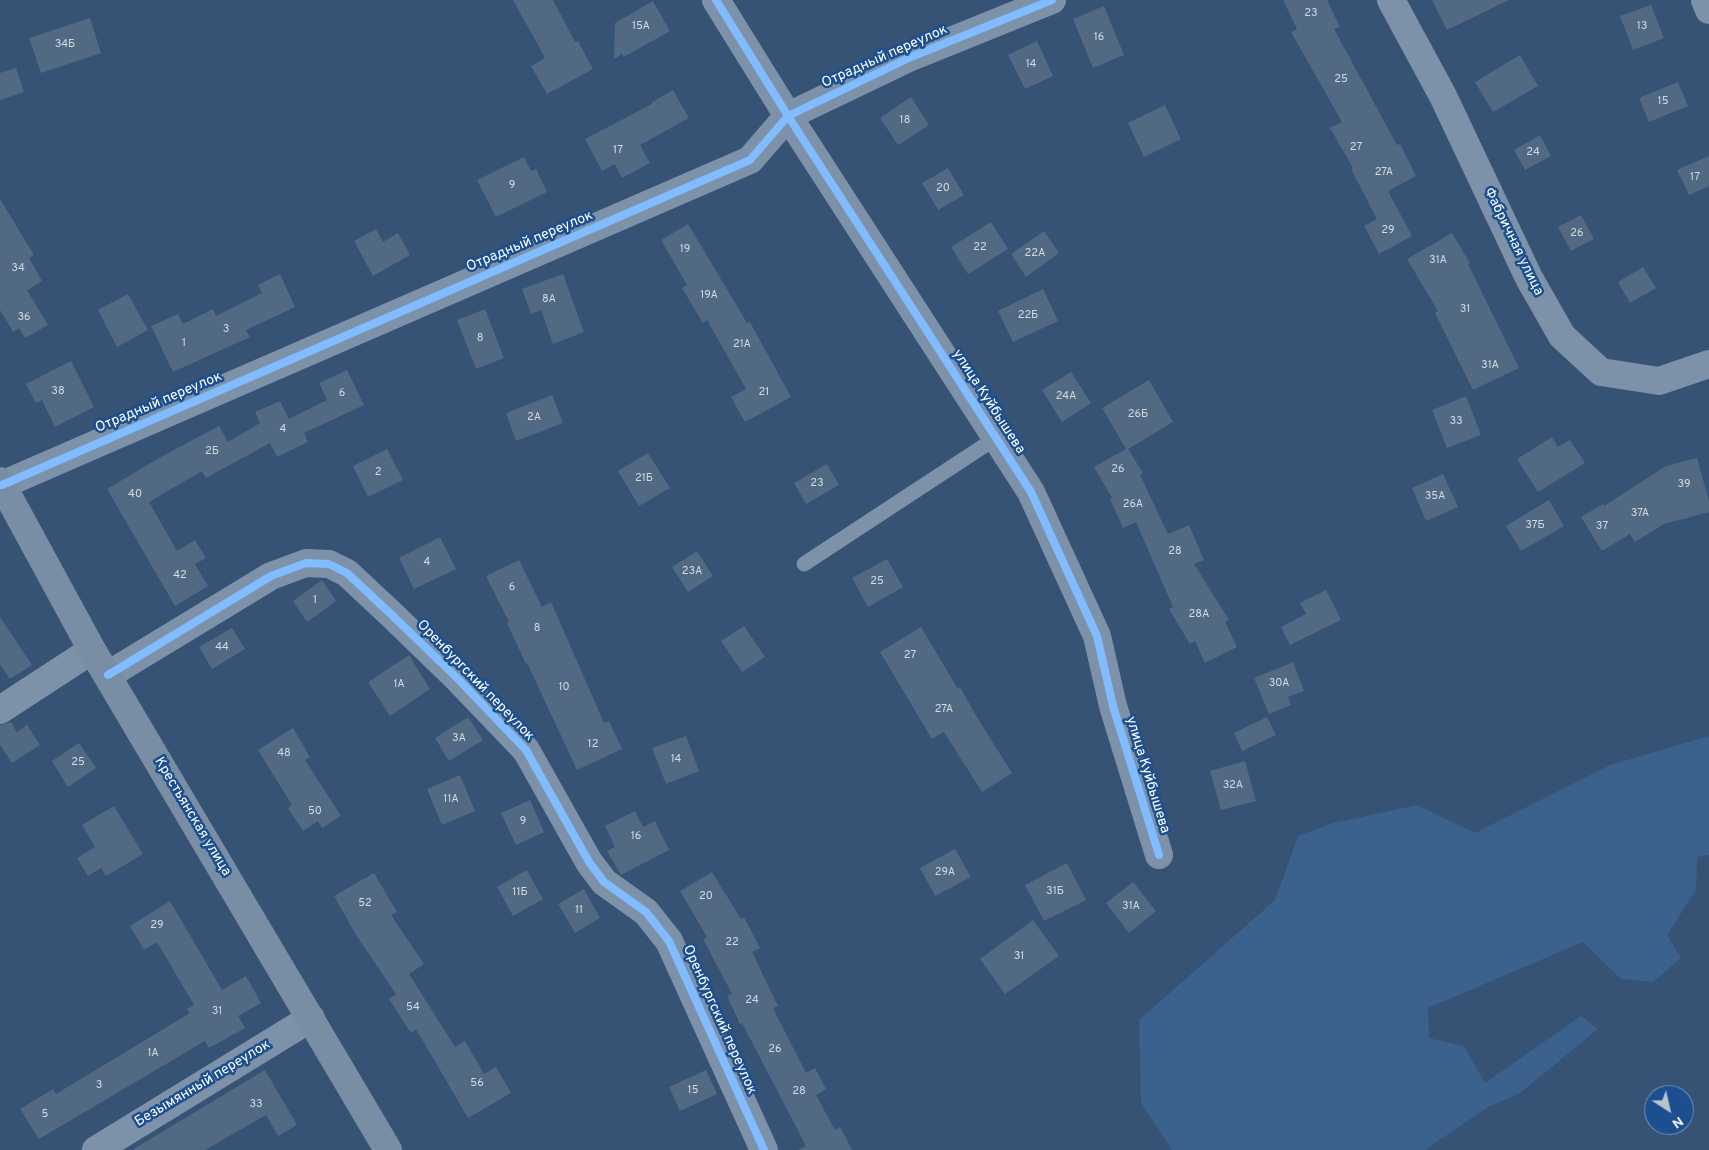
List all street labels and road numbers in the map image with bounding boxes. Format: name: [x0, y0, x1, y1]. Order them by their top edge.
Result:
street label: Отрадный переулок: [820, 22, 950, 92]
street label: Фабричная улица: [1480, 185, 1546, 299]
street label: Отрадный переулок: [464, 208, 596, 276]
street label: улица Куйбышева: [948, 347, 1028, 457]
street label: Отрадный переулок: [93, 369, 225, 437]
street label: Оренбургский переулок: [413, 617, 537, 745]
street label: улица Куйбышева: [1121, 715, 1173, 835]
street label: Крестьянская улица: [150, 755, 234, 879]
street label: Оренбургский переулок: [678, 943, 760, 1097]
street label: Безымянный переулок: [132, 1037, 274, 1131]

